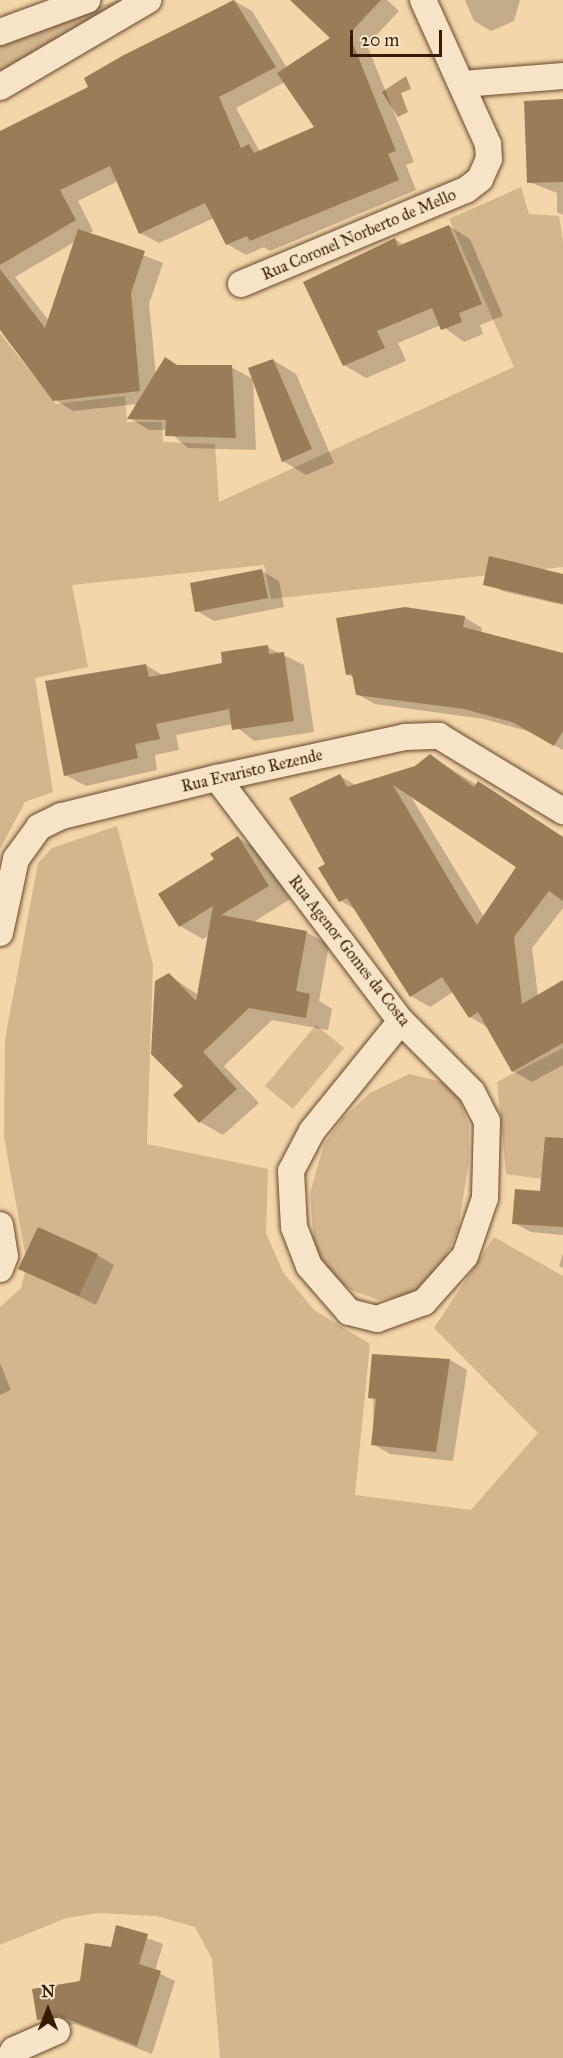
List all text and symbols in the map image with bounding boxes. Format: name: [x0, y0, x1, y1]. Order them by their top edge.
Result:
scale bar: [353, 18, 444, 56]
text: 20 m: [361, 29, 399, 51]
street label: Rua Coronel Norberto de Mello: [259, 185, 459, 285]
street label: Rua Evaristo Rezende: [180, 745, 324, 797]
street label: Rua Agenor Gomes da Costa: [284, 872, 414, 1030]
north arrow: [18, 1980, 78, 2040]
text: N: [41, 1982, 55, 2001]

